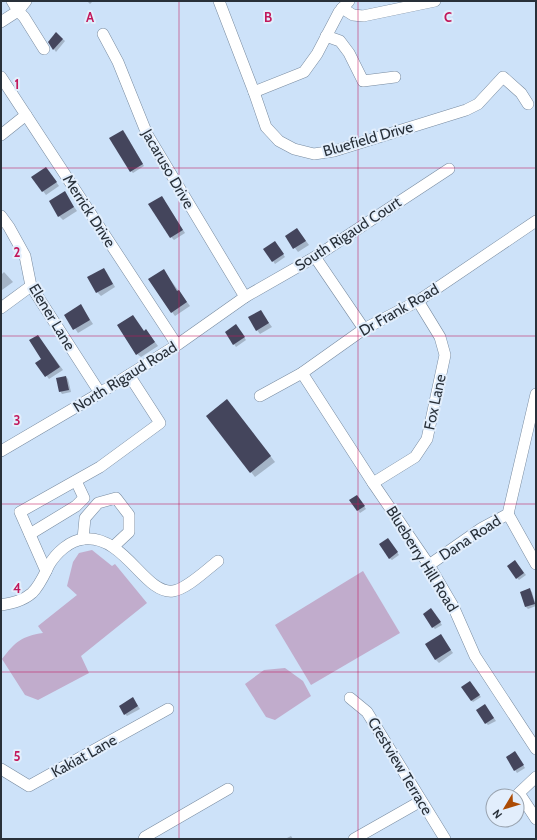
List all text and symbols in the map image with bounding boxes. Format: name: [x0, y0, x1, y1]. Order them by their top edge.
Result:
text: A: [86, 9, 95, 25]
text: B: [264, 9, 272, 25]
text: C: [444, 9, 452, 25]
text: 1: [15, 76, 19, 92]
street label: Bluefield Drive: [321, 118, 415, 160]
street label: Jacaruso Drive: [137, 125, 198, 212]
street label: Merrick Drive: [59, 171, 119, 251]
street label: South Rigaud Court: [292, 193, 404, 275]
text: 2: [14, 244, 21, 260]
street label: Elener Lane: [25, 280, 79, 354]
street label: Dr Frank Road: [356, 280, 442, 340]
street label: North Rigaud Road: [70, 338, 180, 416]
street label: Fox Lane: [420, 372, 450, 431]
text: 3: [13, 412, 21, 428]
street label: Blueberry Hill Road: [382, 503, 462, 615]
street label: Dana Road: [436, 512, 504, 564]
text: 4: [13, 580, 21, 596]
street label: Crestview Terrace: [364, 714, 436, 818]
street label: Kakiat Lane: [48, 731, 120, 781]
text: 5: [14, 748, 21, 764]
north arrow: [485, 788, 525, 828]
text: N: [489, 807, 505, 822]

